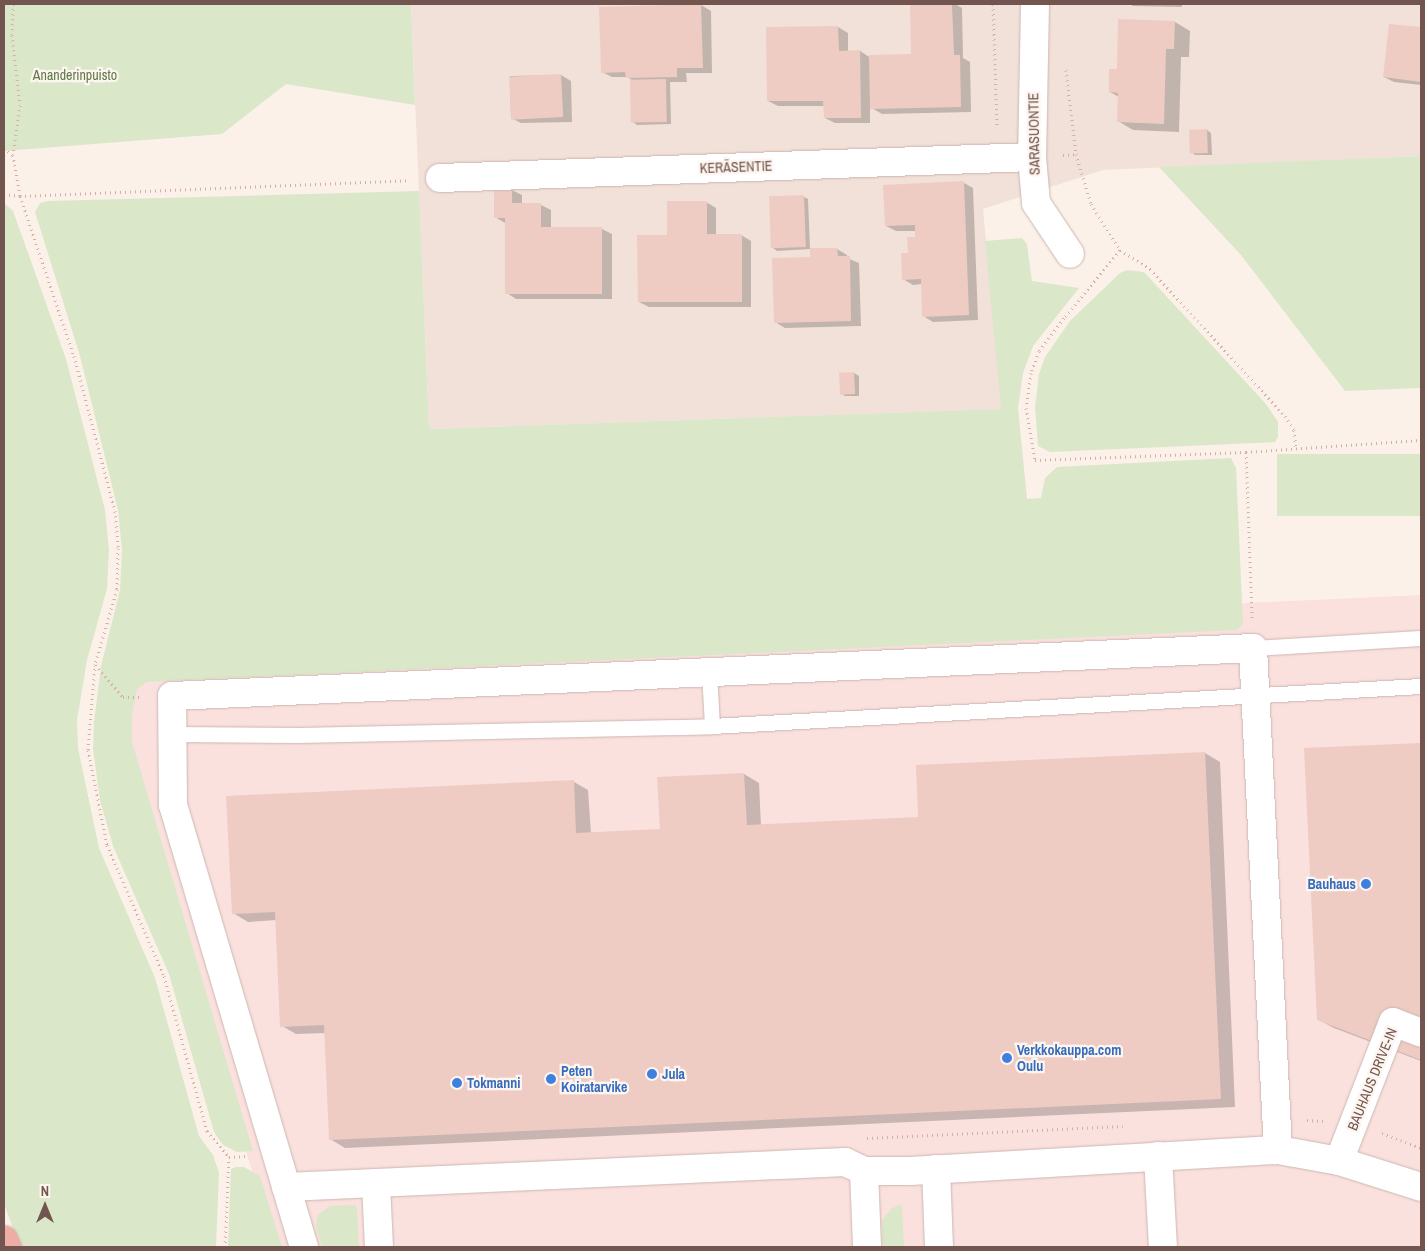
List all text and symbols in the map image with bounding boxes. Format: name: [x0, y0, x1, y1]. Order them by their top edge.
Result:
park label: Ananderinpuisto: [33, 67, 117, 83]
street label: SARASUONTIE: [1025, 93, 1043, 175]
street label: KERÄSENTIE: [699, 157, 773, 177]
place label: Bauhaus: [1308, 876, 1356, 892]
marker: Bauhaus: [1360, 878, 1372, 890]
street label: BAUHAUS DRIVE-IN: [1344, 1025, 1400, 1133]
place label: Verkkokauppa.com Oulu: [1017, 1042, 1121, 1074]
marker: Verkkokauppa.com Oulu: [1001, 1052, 1013, 1064]
place label: Peten Koiratarvike: [561, 1063, 627, 1096]
place label: Jula: [662, 1066, 685, 1082]
marker: Jula: [646, 1068, 658, 1080]
marker: Peten Koiratarvike: [545, 1073, 557, 1085]
place label: Tokmanni: [467, 1075, 520, 1091]
marker: Tokmanni: [451, 1077, 463, 1089]
north arrow: [20, 1181, 70, 1231]
text: N: [41, 1182, 49, 1200]

